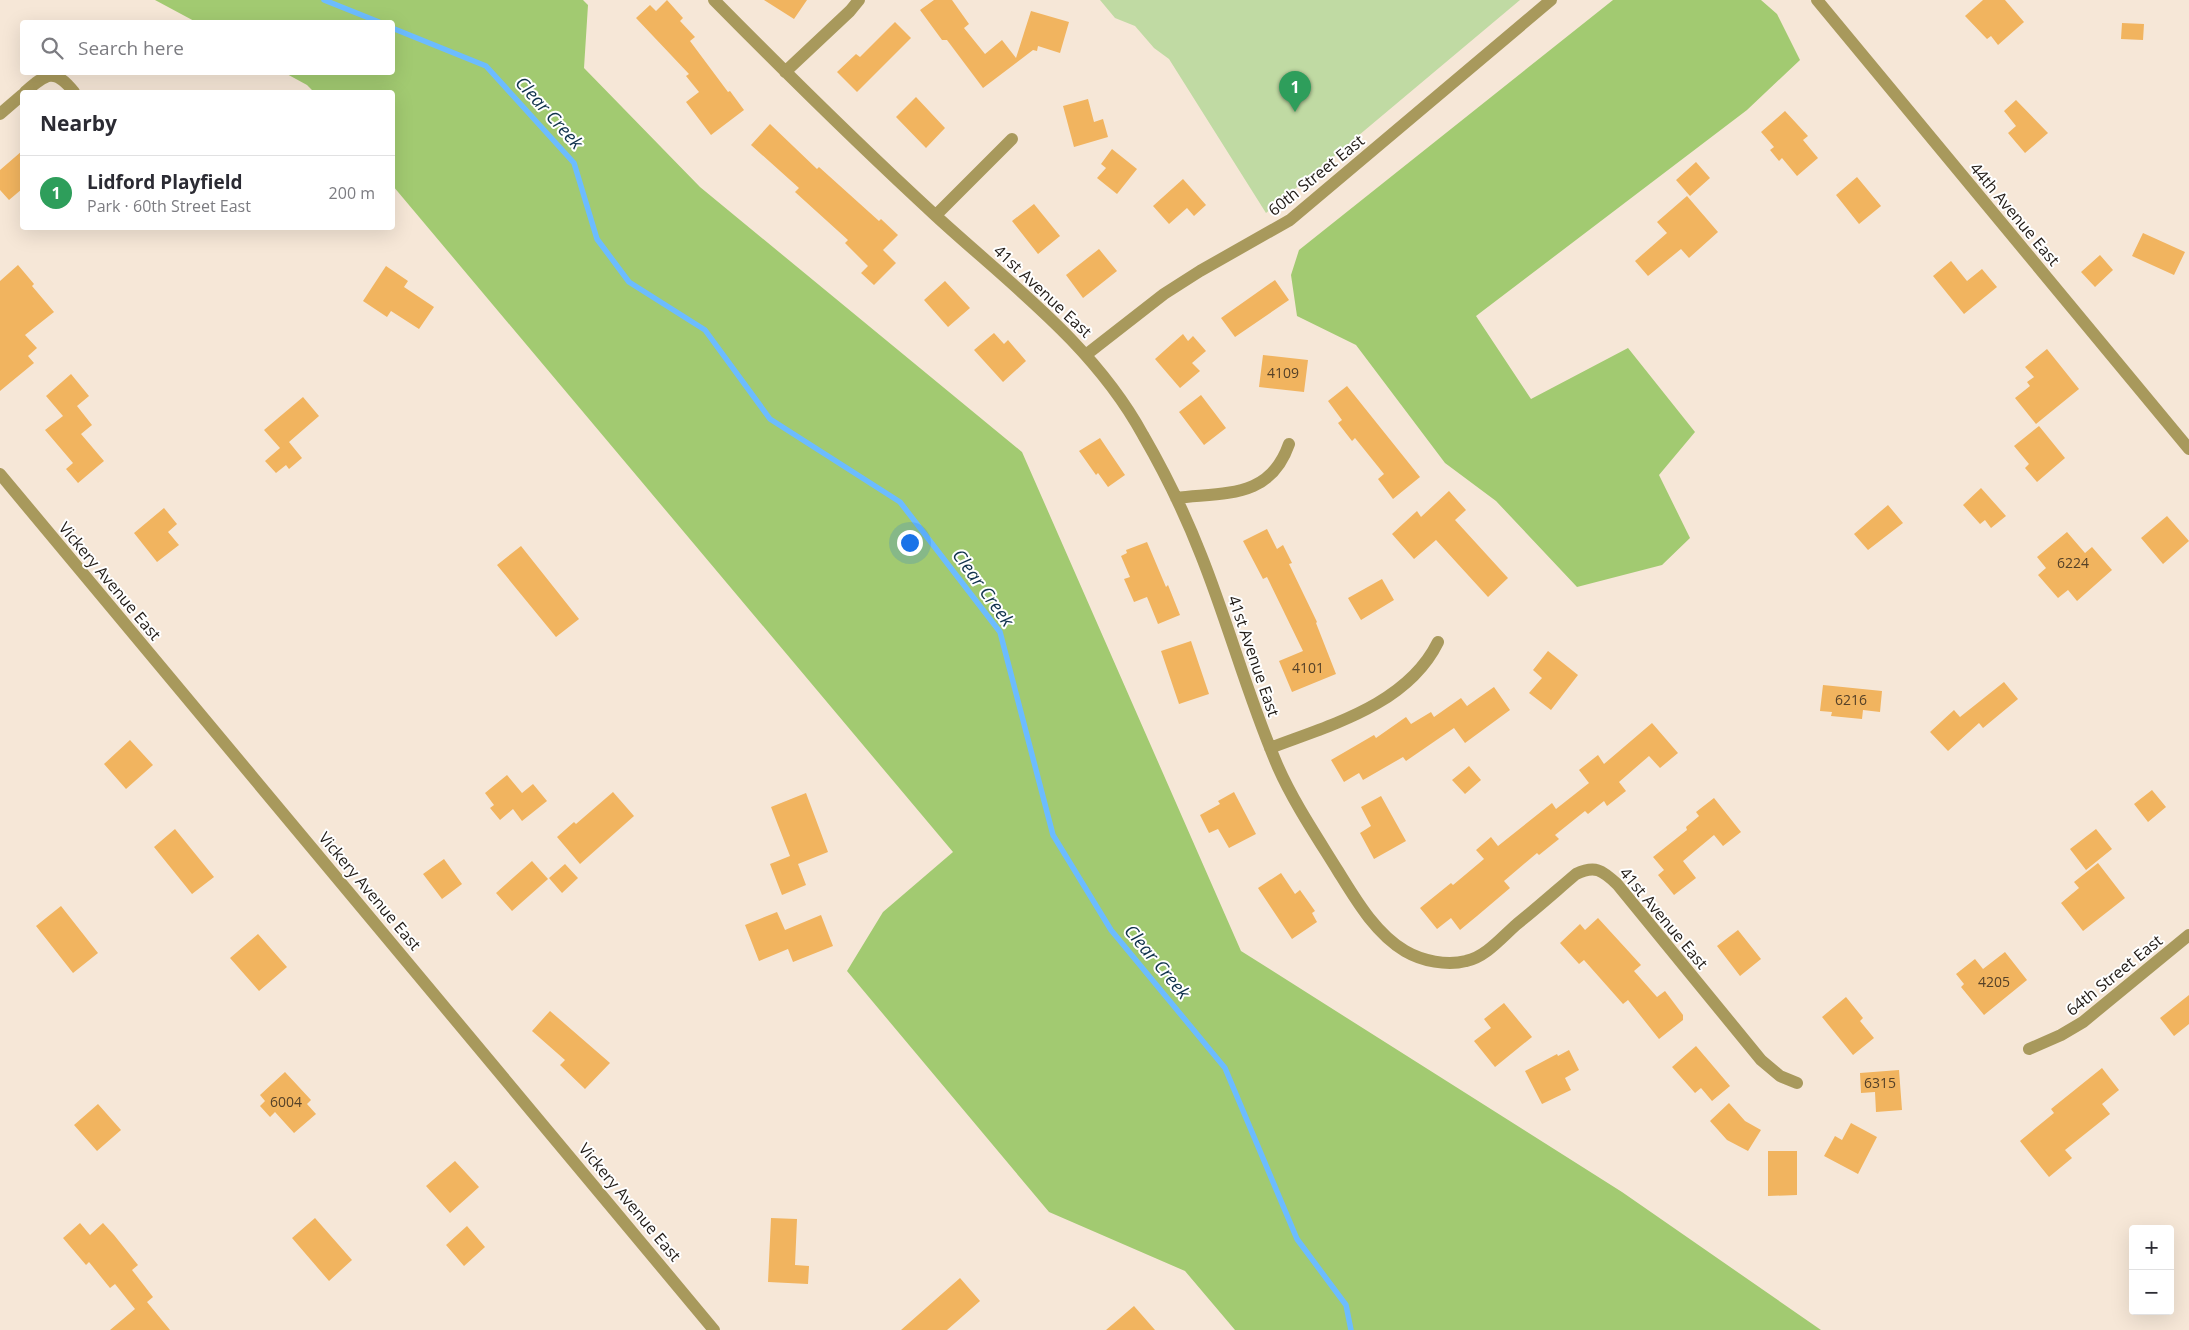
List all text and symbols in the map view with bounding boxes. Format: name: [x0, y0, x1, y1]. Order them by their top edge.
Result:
search box: [20, 20, 395, 75]
icon: search: [38, 34, 66, 62]
text: Search here: [78, 35, 184, 61]
water label: Clear Creek: [511, 71, 590, 155]
pin: 1: [1279, 71, 1311, 112]
text: Nearby: [40, 109, 117, 137]
street label: 60th Street East: [1263, 129, 1369, 221]
street label: 44th Avenue East: [1965, 158, 2065, 271]
text: Lidford Playfield: [87, 169, 242, 195]
text: 1: [51, 182, 61, 204]
text: 200 m: [329, 182, 375, 204]
text: Park · 60th Street East: [87, 195, 251, 217]
street label: 41st Avenue East: [989, 240, 1097, 342]
house number: 4109: [1267, 363, 1299, 382]
street label: Vickery Avenue East: [54, 517, 166, 645]
your location: [897, 530, 923, 556]
water label: Clear Creek: [948, 544, 1021, 632]
house number: 6224: [2057, 553, 2089, 572]
street label: 41st Avenue East: [1223, 592, 1285, 720]
house number: 4101: [1292, 658, 1324, 677]
house number: 6216: [1835, 690, 1867, 709]
street label: Vickery Avenue East: [314, 827, 426, 955]
street label: 41st Avenue East: [1615, 862, 1713, 974]
water label: Clear Creek: [1119, 919, 1197, 1005]
street label: 64th Street East: [2061, 929, 2167, 1021]
house number: 4205: [1978, 972, 2010, 991]
house number: 6315: [1864, 1073, 1896, 1092]
house number: 6004: [270, 1092, 302, 1111]
street label: Vickery Avenue East: [574, 1138, 686, 1266]
map controls: [2129, 1225, 2174, 1315]
button: +: [2129, 1225, 2174, 1270]
button: −: [2129, 1270, 2174, 1315]

